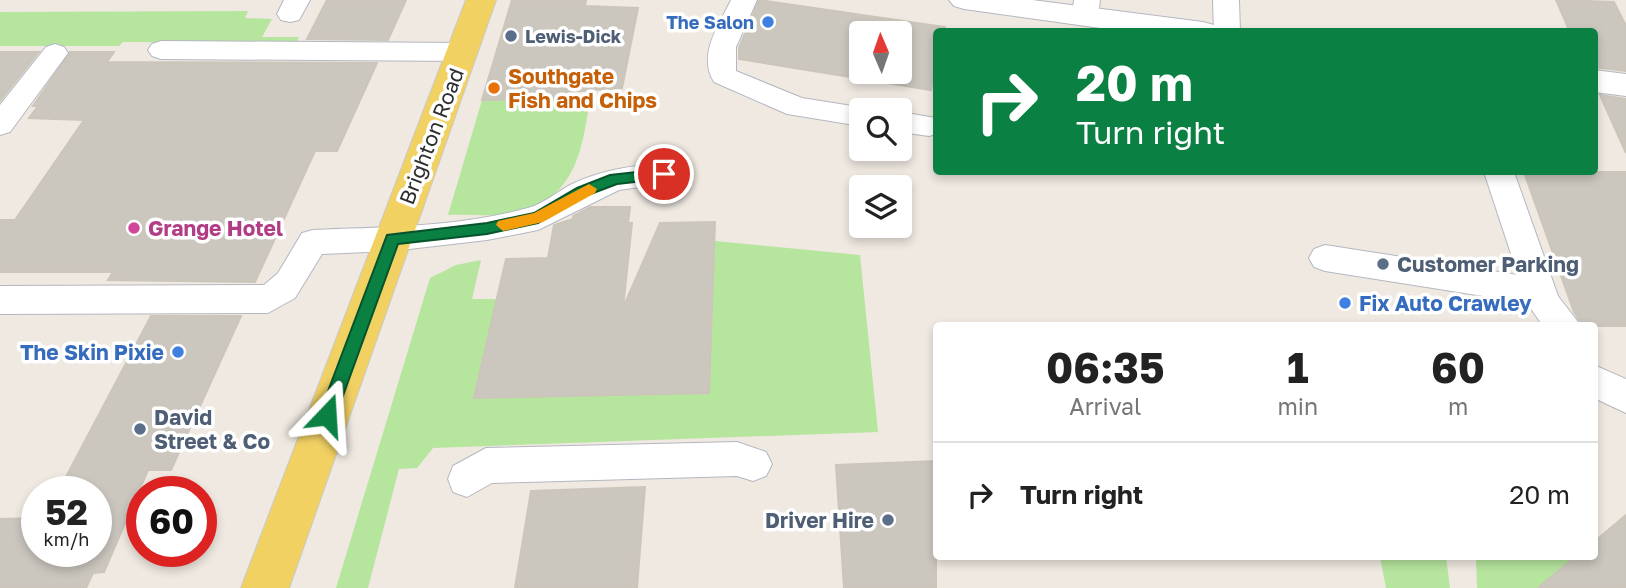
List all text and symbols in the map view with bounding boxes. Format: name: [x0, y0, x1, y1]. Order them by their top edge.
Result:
place label: The Salon: [666, 11, 754, 33]
marker: The Salon: [760, 14, 776, 30]
north arrow: [849, 21, 912, 84]
map controls: [849, 21, 912, 238]
place label: Lewis-Dick: [525, 25, 622, 47]
marker: Lewis-Dick: [503, 28, 519, 44]
text: 20 m: [1076, 53, 1193, 112]
icon: right: [961, 56, 1052, 147]
place label: Southgate Fish and Chips: [508, 63, 657, 113]
street label: Brighton Road: [393, 64, 469, 208]
marker: Southgate Fish and Chips: [486, 80, 502, 96]
button: search: [849, 98, 912, 161]
text: Turn right: [1076, 113, 1225, 151]
pin: [634, 144, 694, 204]
icon: arrive: [645, 155, 683, 193]
button: layers: [849, 175, 912, 238]
place label: Grange Hotel: [148, 215, 283, 241]
marker: Grange Hotel: [126, 220, 142, 236]
place label: Customer Parking: [1397, 251, 1579, 277]
marker: Customer Parking: [1375, 256, 1391, 272]
place label: Fix Auto Crawley: [1359, 290, 1532, 316]
marker: Fix Auto Crawley: [1337, 295, 1353, 311]
place label: The Skin Pixie: [20, 339, 164, 365]
text: 06:35: [1046, 342, 1165, 392]
text: 1: [1287, 342, 1309, 392]
text: 60: [1431, 342, 1485, 392]
marker: The Skin Pixie: [170, 344, 186, 360]
position arrow: [290, 378, 364, 452]
text: Arrival: [1069, 392, 1141, 420]
text: min: [1278, 392, 1318, 420]
text: m: [1448, 392, 1468, 420]
place label: David Street & Co: [154, 404, 270, 454]
marker: David Street & Co: [132, 421, 148, 437]
speed limit sign: 60: [126, 476, 217, 567]
icon: right: [961, 476, 999, 514]
text: Turn right: [1020, 479, 1143, 510]
text: 20 m: [1509, 479, 1570, 510]
text: 52: [45, 491, 88, 533]
place label: Driver Hire: [765, 507, 874, 533]
marker: Driver Hire: [880, 512, 896, 528]
text: km/h: [44, 528, 89, 550]

